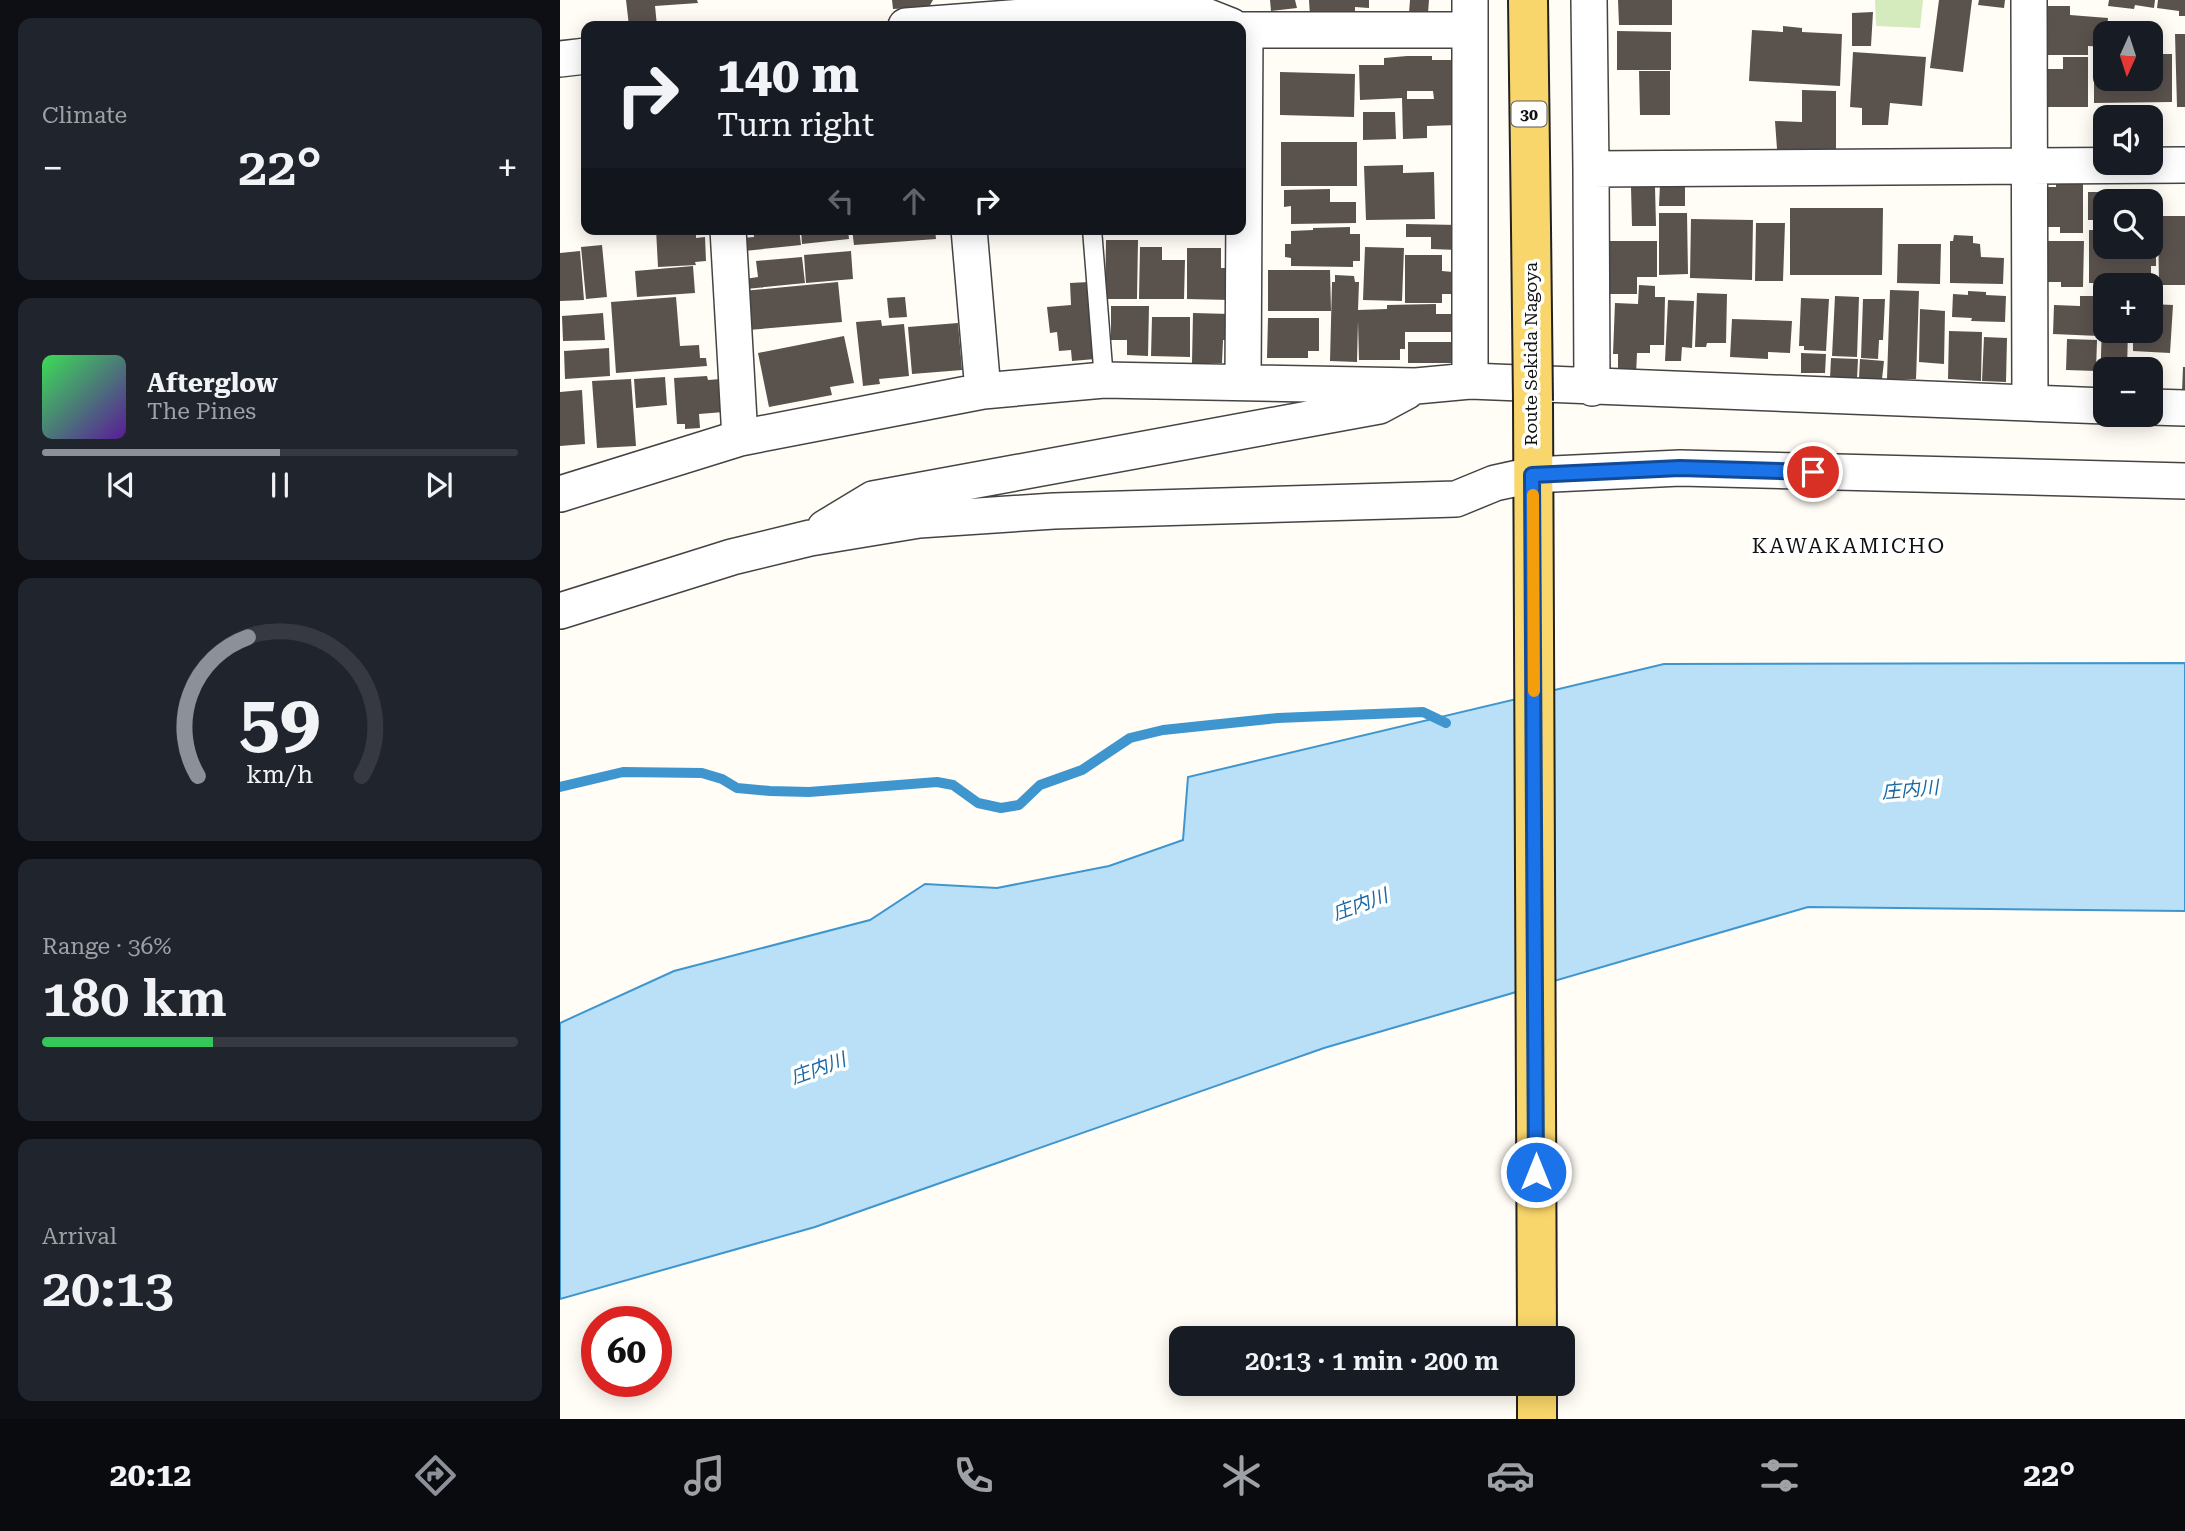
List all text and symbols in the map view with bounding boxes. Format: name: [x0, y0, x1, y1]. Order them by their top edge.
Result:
north arrow: [2093, 21, 2163, 91]
map controls: [2093, 21, 2163, 427]
text: 140 m: [717, 47, 859, 104]
icon: right: [602, 49, 693, 140]
text: Climate: [42, 102, 127, 129]
road number: 30: [1511, 102, 1546, 126]
button: sound: [2093, 105, 2163, 175]
text: Turn right: [717, 106, 874, 144]
text: 22°: [238, 137, 322, 198]
text: −: [42, 146, 63, 190]
text: +: [497, 146, 518, 190]
icon: left: [822, 182, 860, 220]
icon: ahead: [895, 182, 933, 220]
icon: right: [968, 182, 1006, 220]
button: search: [2093, 189, 2163, 259]
street label: Route Sekida Nagoya: [1520, 262, 1541, 446]
button: +: [2093, 273, 2163, 343]
button: −: [2093, 357, 2163, 427]
text: Afterglow: [147, 368, 278, 398]
text: The Pines: [147, 398, 256, 425]
pin: [1783, 442, 1843, 502]
icon: arrive: [1794, 453, 1832, 491]
icon: previous: [102, 466, 140, 504]
icon: pause: [261, 466, 299, 504]
icon: next: [420, 466, 458, 504]
district label: KAWAKAMICHO: [1752, 534, 1946, 558]
text: 59: [239, 679, 321, 764]
text: km/h: [247, 759, 313, 788]
water label: 庄内川: [1881, 775, 1941, 803]
water label: 庄内川: [1329, 883, 1393, 925]
text: Range · 36%: [42, 933, 171, 960]
text: 180 km: [42, 968, 227, 1029]
water label: 庄内川: [787, 1047, 851, 1089]
position arrow: [1499, 1135, 1573, 1209]
text: Arrival: [42, 1223, 117, 1250]
text: 20:13: [42, 1258, 174, 1319]
speed limit sign: 60: [581, 1306, 672, 1397]
text: 20:13 · 1 min · 200 m: [1245, 1346, 1499, 1376]
icon: directions: [411, 1451, 460, 1500]
icon: music: [680, 1451, 729, 1500]
icon: phone: [949, 1451, 998, 1500]
icon: climate: [1217, 1451, 1266, 1500]
icon: car: [1486, 1451, 1535, 1500]
icon: filters: [1755, 1451, 1804, 1500]
text: 20:12: [110, 1456, 192, 1494]
text: 22°: [2023, 1456, 2075, 1494]

